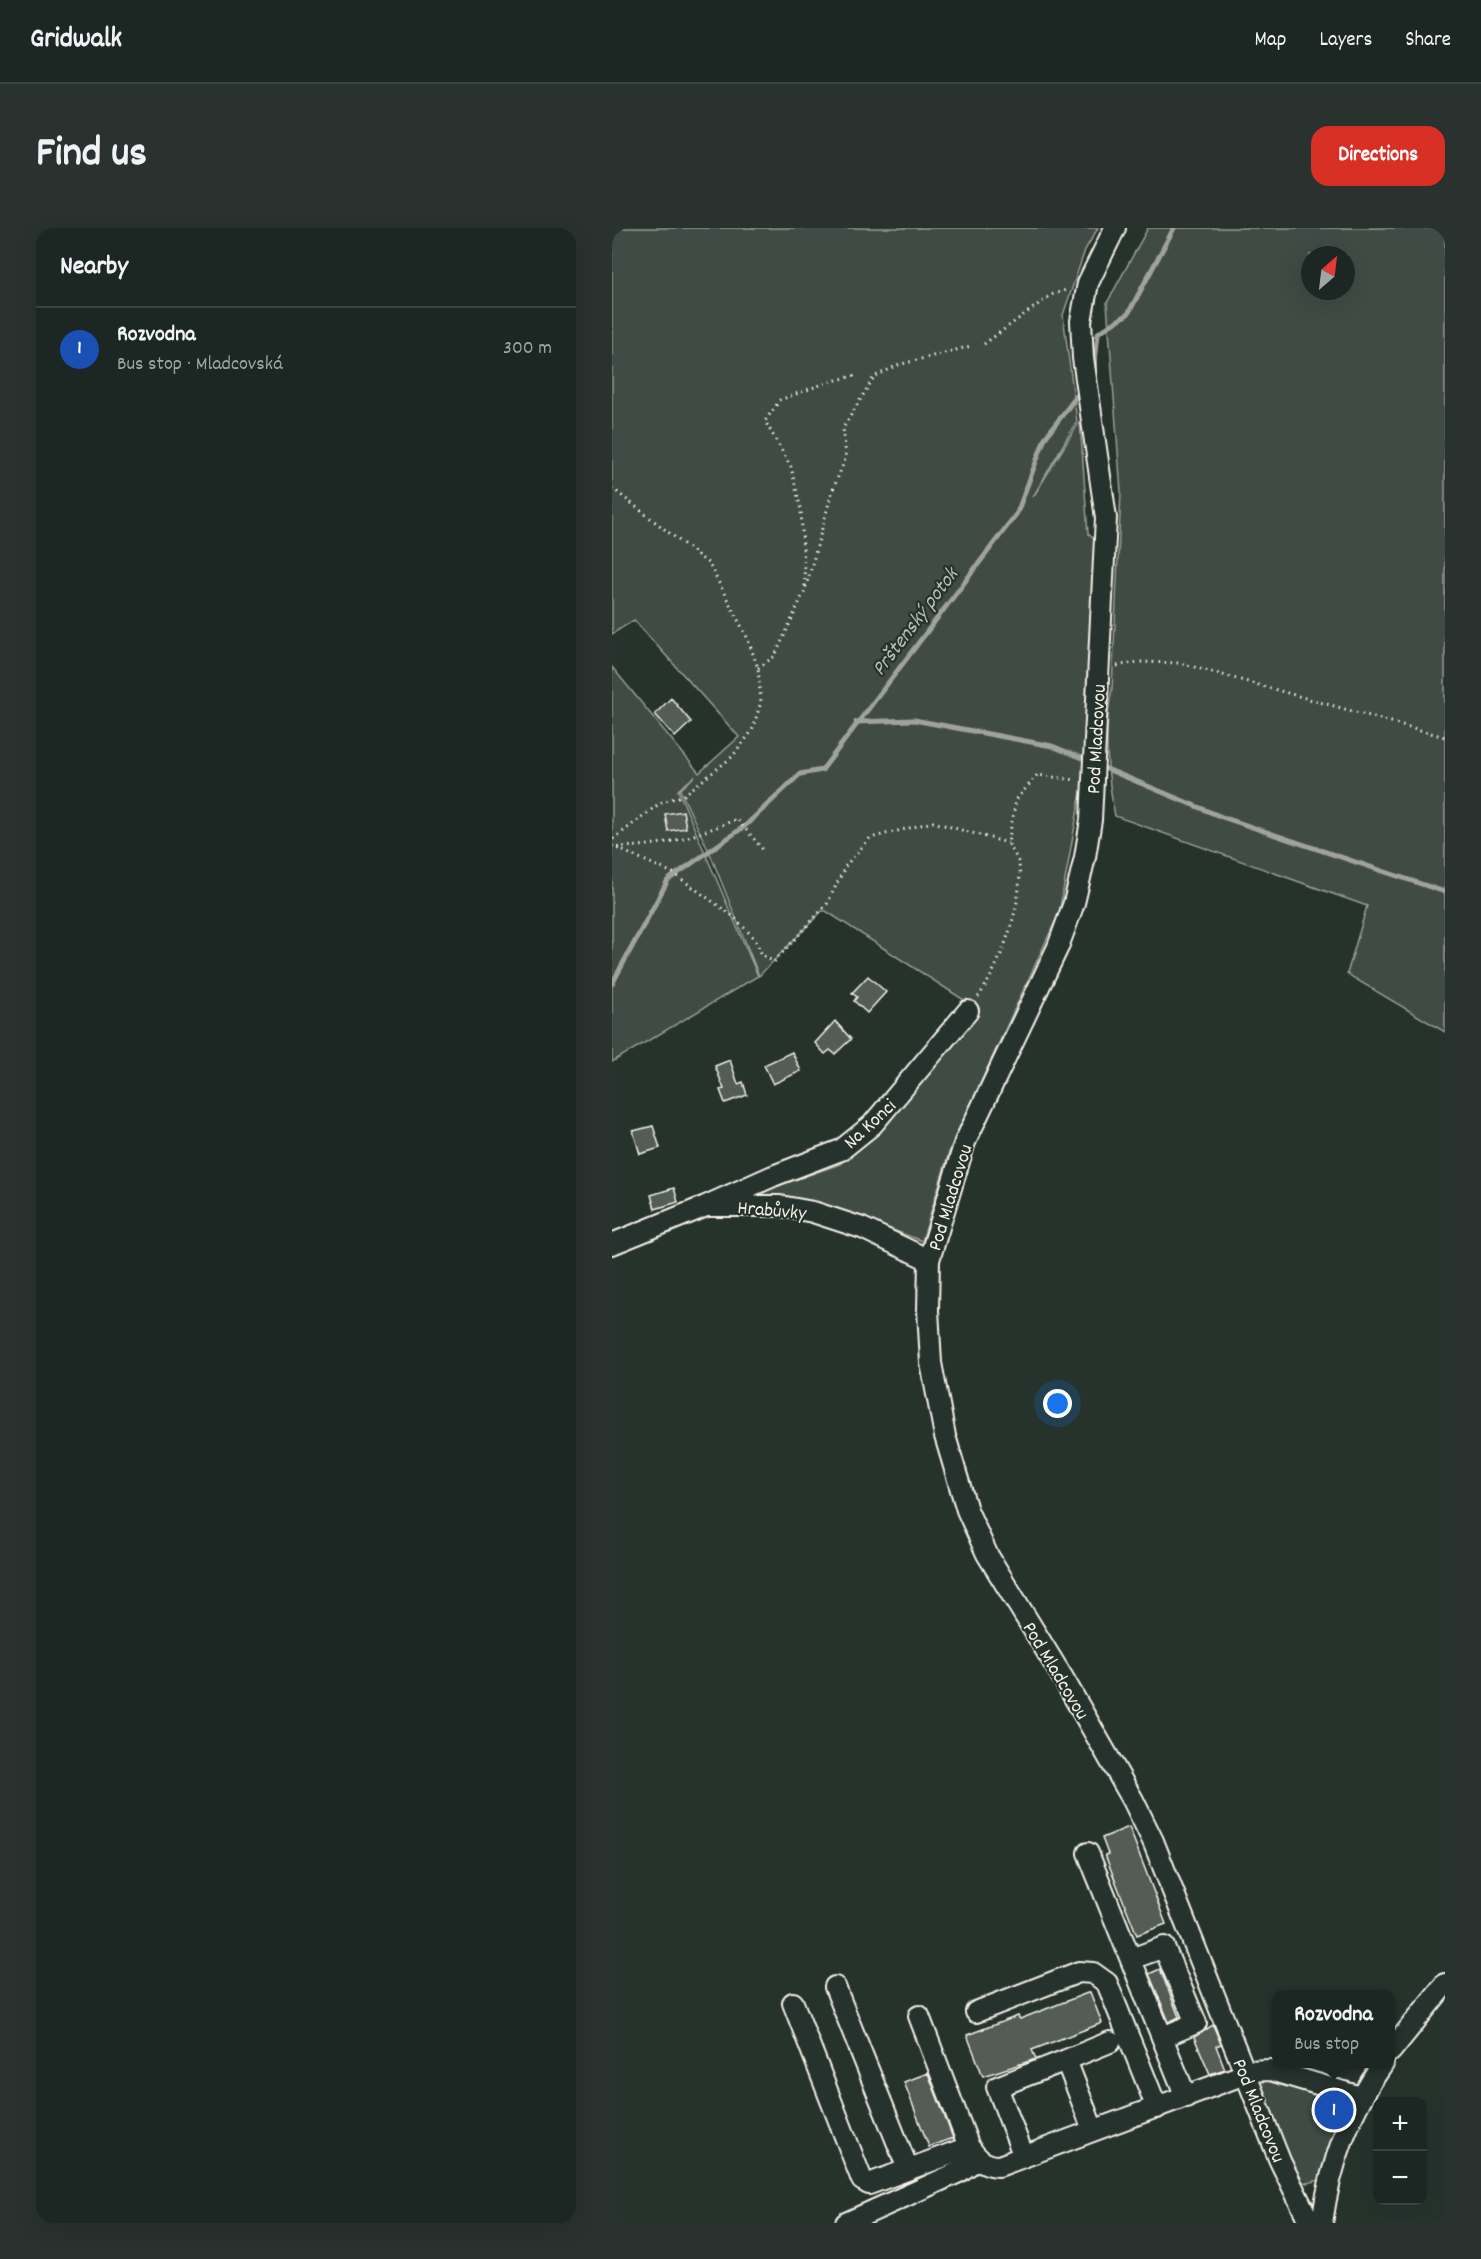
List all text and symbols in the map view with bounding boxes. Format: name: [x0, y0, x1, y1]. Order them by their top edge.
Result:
text: Gridwalk: [30, 21, 122, 61]
text: Map: [1255, 26, 1286, 56]
text: Layers: [1319, 26, 1372, 56]
text: Share: [1405, 26, 1451, 56]
text: Find us: [36, 126, 147, 186]
button: Directions: [1311, 126, 1445, 186]
north arrow: [1301, 246, 1355, 300]
text: Nearby: [60, 249, 128, 286]
text: Rozvodna: [117, 320, 196, 351]
text: 1: [77, 335, 82, 363]
text: 300 m: [503, 335, 552, 363]
text: Bus stop · Mladcovská: [117, 351, 283, 379]
water label: Prštenský potok: [866, 561, 969, 683]
street label: Pod Mladcovou: [1081, 684, 1115, 795]
street label: Na Konci: [838, 1093, 904, 1157]
street label: Pod Mladcovou: [922, 1141, 981, 1255]
street label: Hrabůvky: [736, 1195, 808, 1229]
your location: [1043, 1389, 1072, 1418]
street label: Pod Mladcovou: [1014, 1617, 1095, 1726]
popup: [1272, 1990, 1395, 2068]
text: Rozvodna: [1294, 2000, 1373, 2031]
text: Bus stop: [1294, 2031, 1359, 2059]
street label: Pod Mladcovou: [1224, 2055, 1291, 2167]
pin: 1: [1314, 2088, 1354, 2132]
map controls: [1373, 2097, 1427, 2205]
button: +: [1373, 2097, 1427, 2151]
button: −: [1373, 2151, 1427, 2205]

